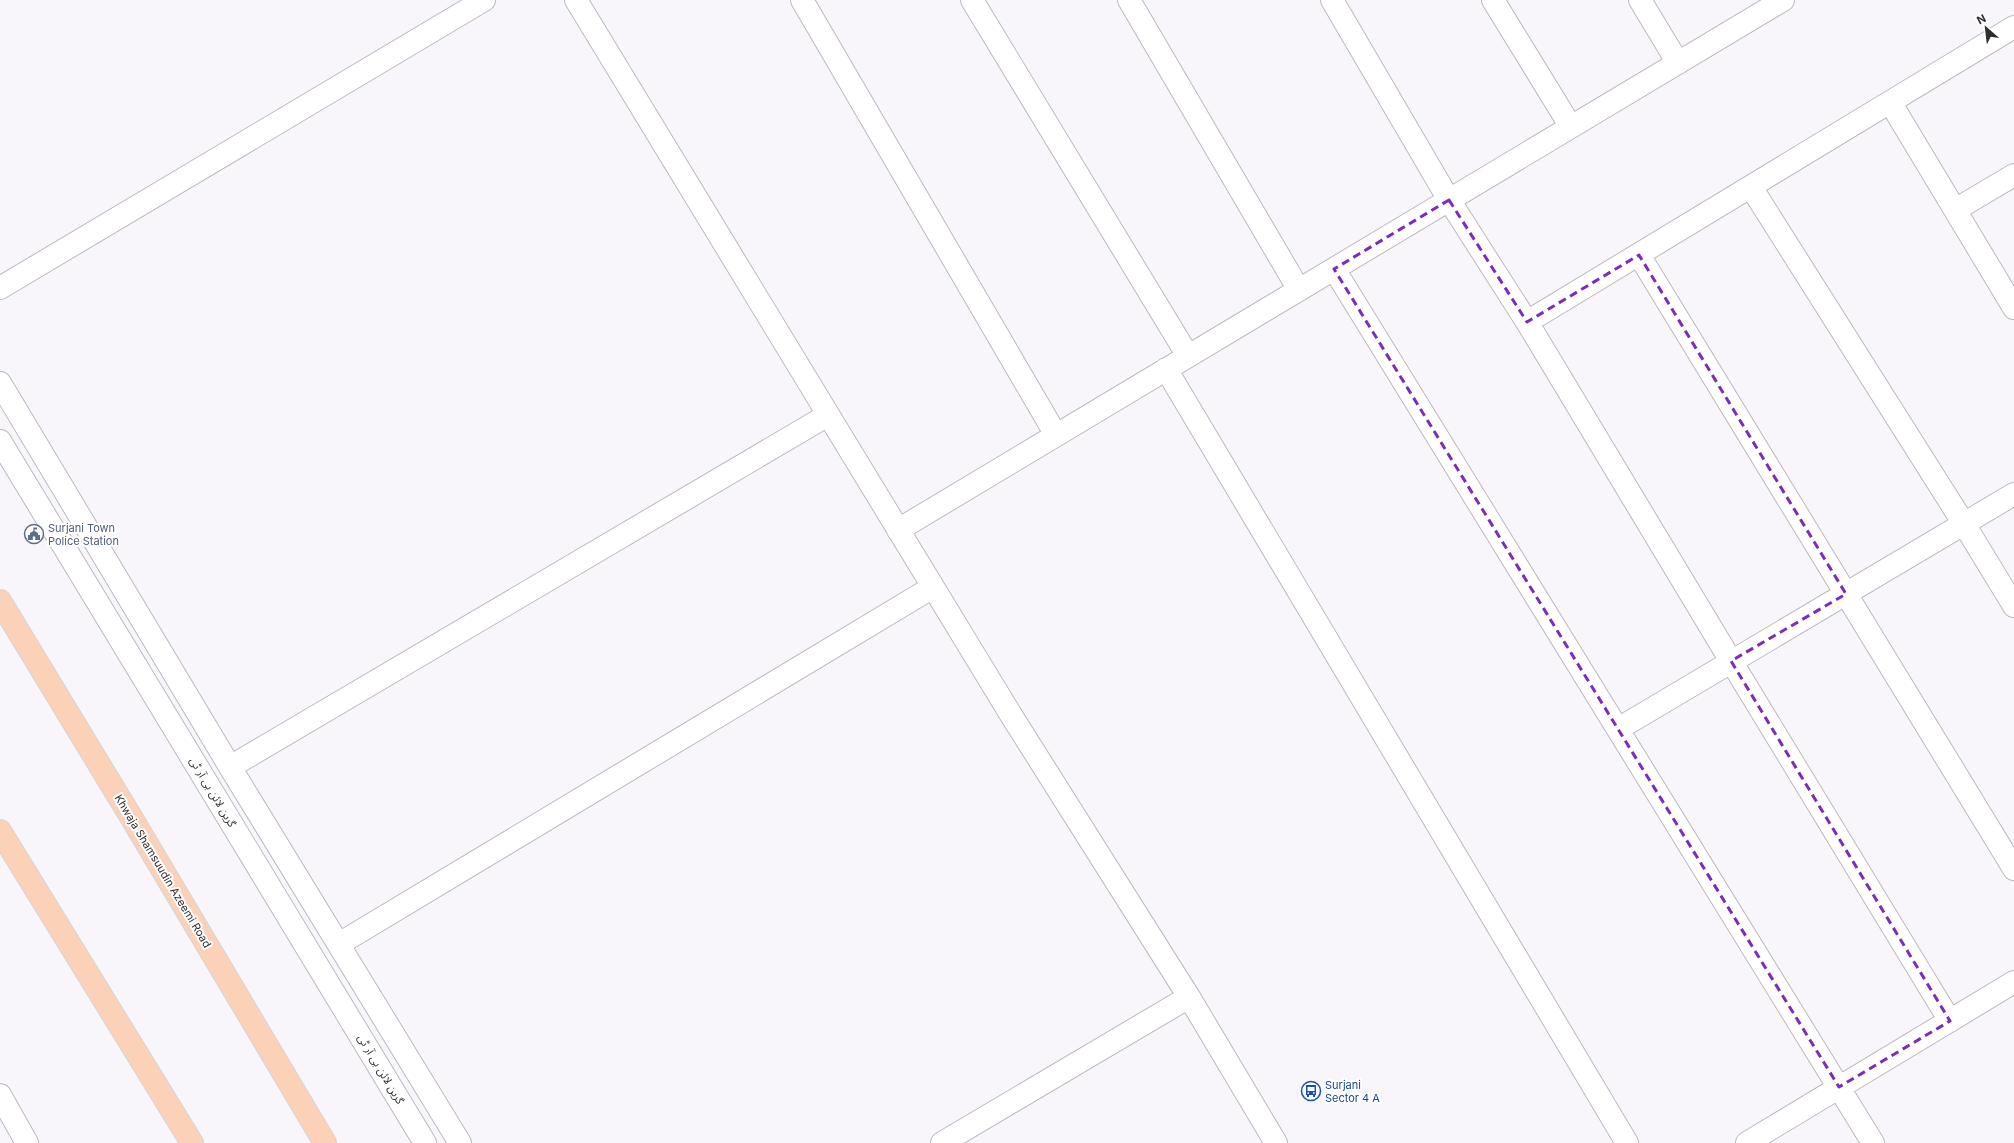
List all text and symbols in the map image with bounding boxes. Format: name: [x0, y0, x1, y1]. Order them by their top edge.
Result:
north arrow: [1966, 8, 2006, 48]
text: N: [1974, 11, 1988, 27]
place label: Surjani Town Police Station: [48, 521, 119, 548]
public building icon: Surjani Town Police Station: [23, 523, 45, 545]
street label: گرین لائن بی آر ٹی: [187, 755, 240, 830]
street label: Khwaja Shamsuudin Azeemi Road: [112, 792, 214, 950]
street label: گرین لائن بی آر ٹی: [355, 1032, 408, 1107]
place label: Surjani Sector 4 A: [1325, 1078, 1380, 1105]
bus stop icon: Surjani Sector 4 A: [1300, 1080, 1322, 1102]

